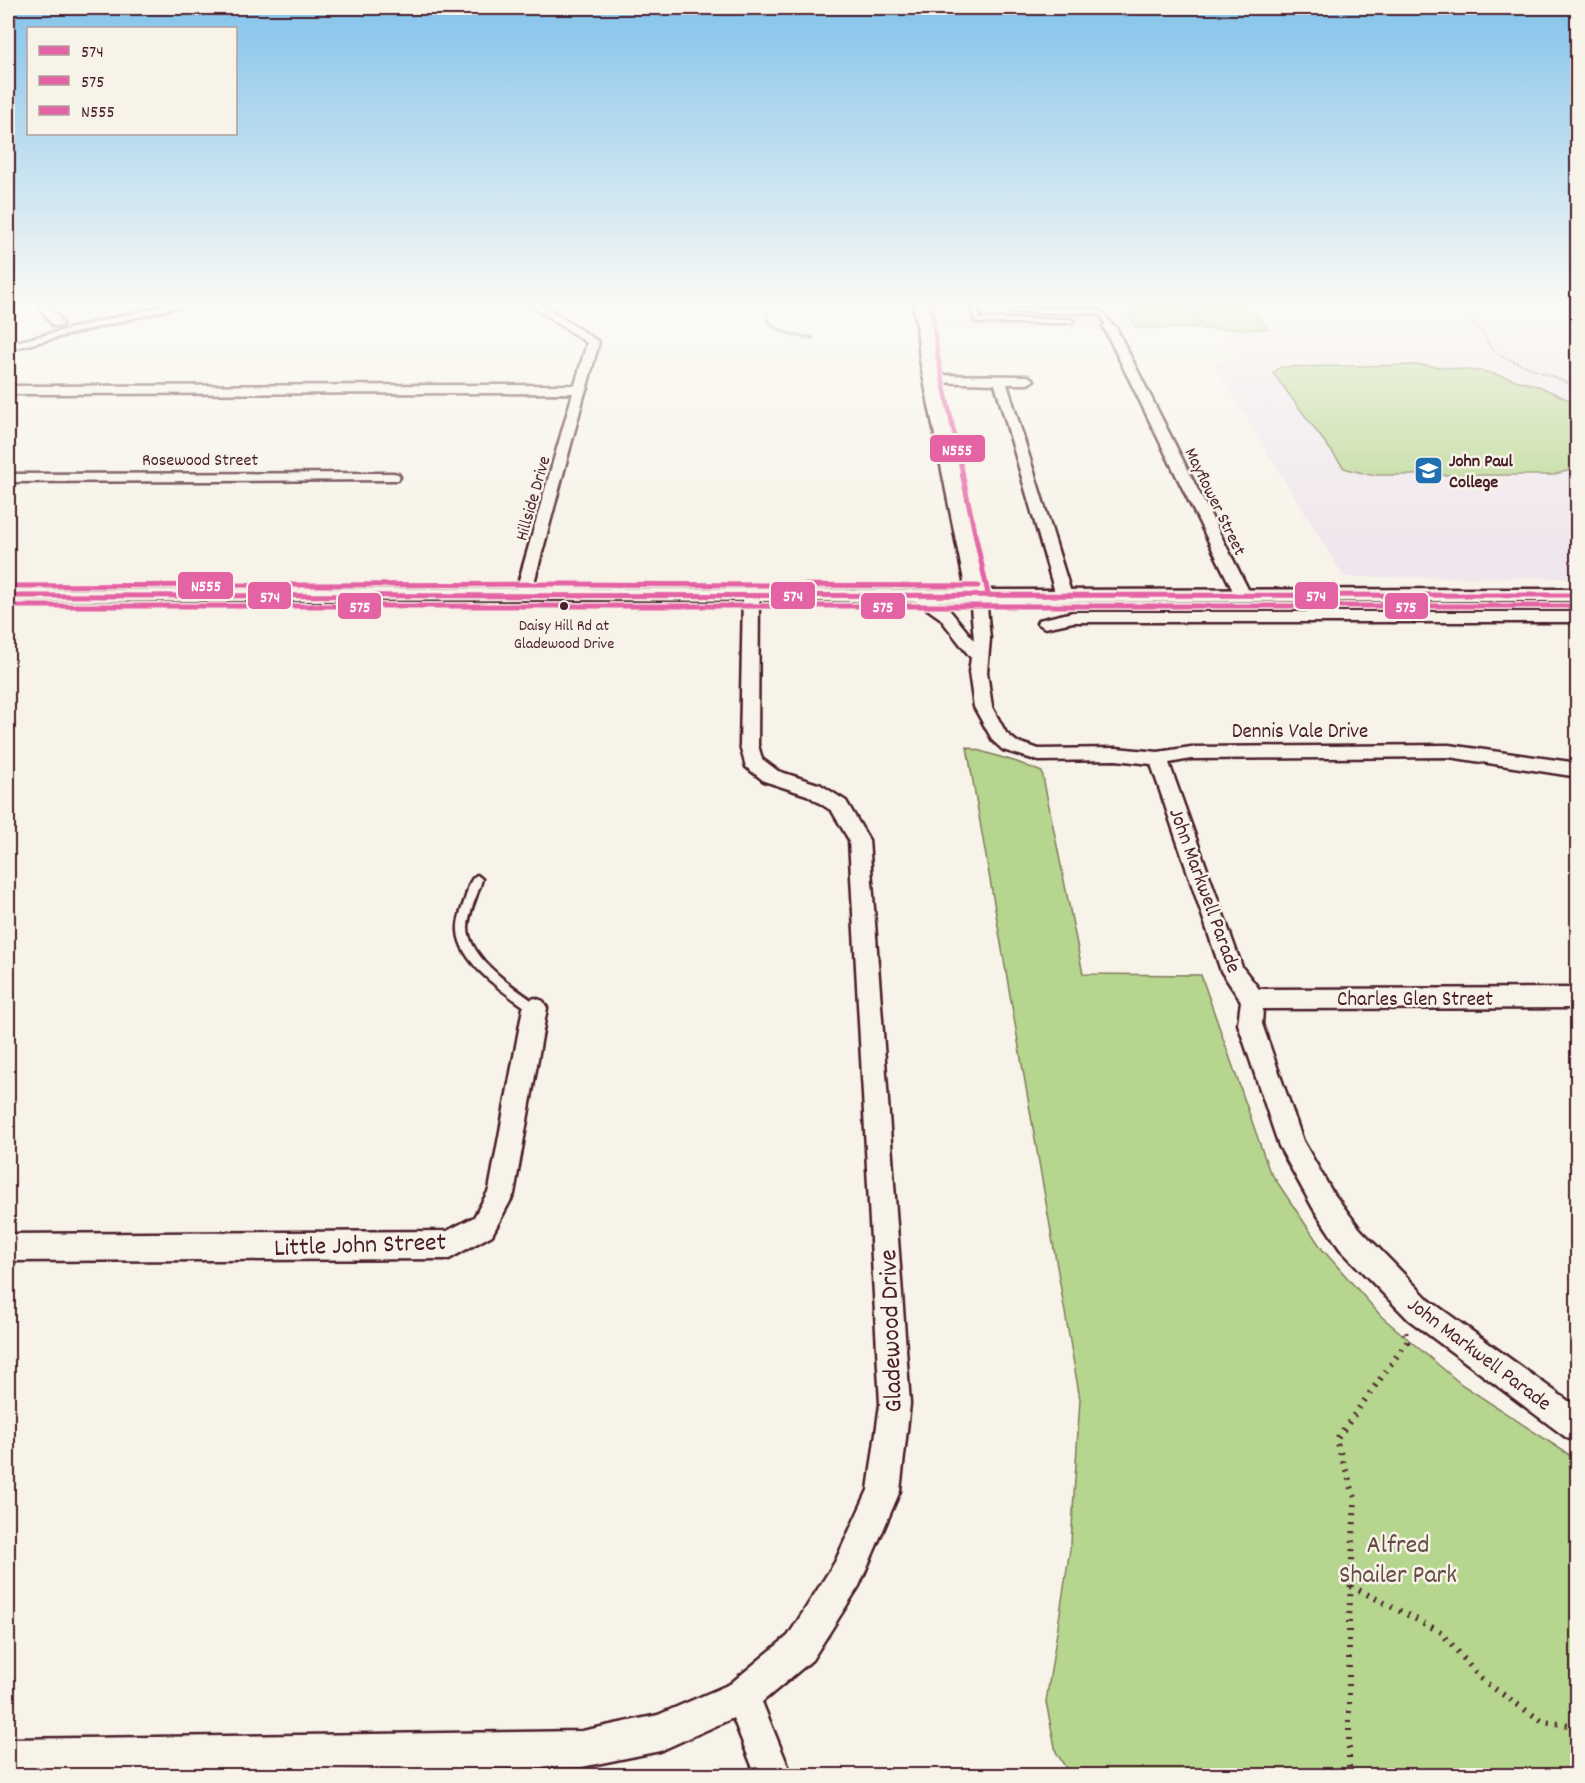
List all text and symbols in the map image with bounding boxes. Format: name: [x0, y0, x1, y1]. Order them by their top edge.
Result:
legend: [27, 27, 237, 135]
text: 574: [81, 41, 104, 66]
text: 575: [81, 71, 105, 96]
text: N555: [81, 101, 115, 126]
line badge: N555: [929, 434, 986, 463]
text: N555: [942, 440, 972, 463]
street label: Mayflower Street: [1177, 444, 1251, 561]
street label: Rosewood Street: [142, 449, 258, 474]
place label: John Paul College: [1449, 450, 1514, 496]
street label: Hillside Drive: [510, 453, 558, 544]
school or university icon: John Paul College: [1412, 454, 1444, 486]
line badge: N555: [177, 571, 234, 600]
text: N555: [191, 576, 221, 599]
line badge: 574: [247, 581, 292, 610]
line badge: 574: [770, 581, 816, 610]
line badge: 574: [1294, 581, 1339, 610]
text: 574: [783, 586, 803, 609]
text: 574: [1306, 586, 1326, 609]
text: 574: [260, 587, 280, 610]
line badge: 575: [337, 592, 382, 620]
line badge: 575: [860, 592, 906, 620]
line badge: 575: [1384, 592, 1429, 620]
text: 575: [350, 597, 370, 620]
text: 575: [873, 597, 893, 620]
text: 575: [1396, 597, 1416, 620]
marker: Daisy Hill Rd at Gladewood Drive: [558, 600, 570, 612]
place label: Daisy Hill Rd at Gladewood Drive: [514, 615, 614, 656]
street label: Dennis Vale Drive: [1232, 718, 1368, 748]
street label: John Markwell Parade: [1159, 804, 1247, 978]
street label: Charles Glen Street: [1337, 986, 1493, 1016]
street label: Little John Street: [273, 1225, 447, 1268]
street label: Gladewood Drive: [871, 1249, 914, 1413]
street label: John Markwell Parade: [1400, 1291, 1556, 1420]
park label: Alfred Shailer Park: [1339, 1528, 1457, 1595]

